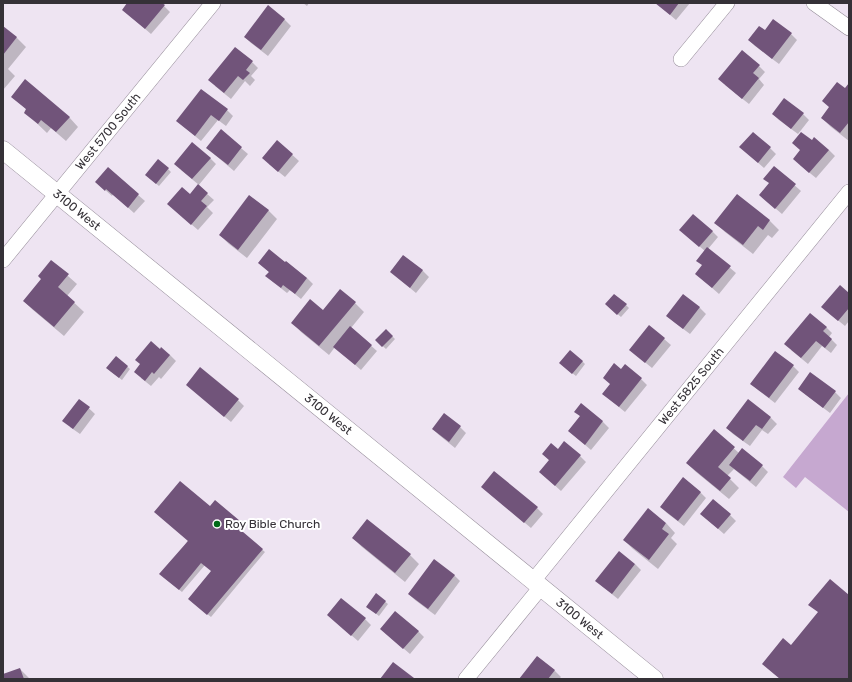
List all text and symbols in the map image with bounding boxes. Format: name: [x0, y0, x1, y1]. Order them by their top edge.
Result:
street label: West 5700 South: [73, 90, 144, 173]
street label: 3100 West: [50, 186, 104, 234]
street label: West 5825 South: [656, 345, 727, 428]
street label: 3100 West: [302, 391, 355, 438]
place label: Roy Bible Church: [225, 517, 320, 531]
marker: Roy Bible Church: [212, 519, 222, 529]
street label: 3100 West: [553, 595, 606, 642]

